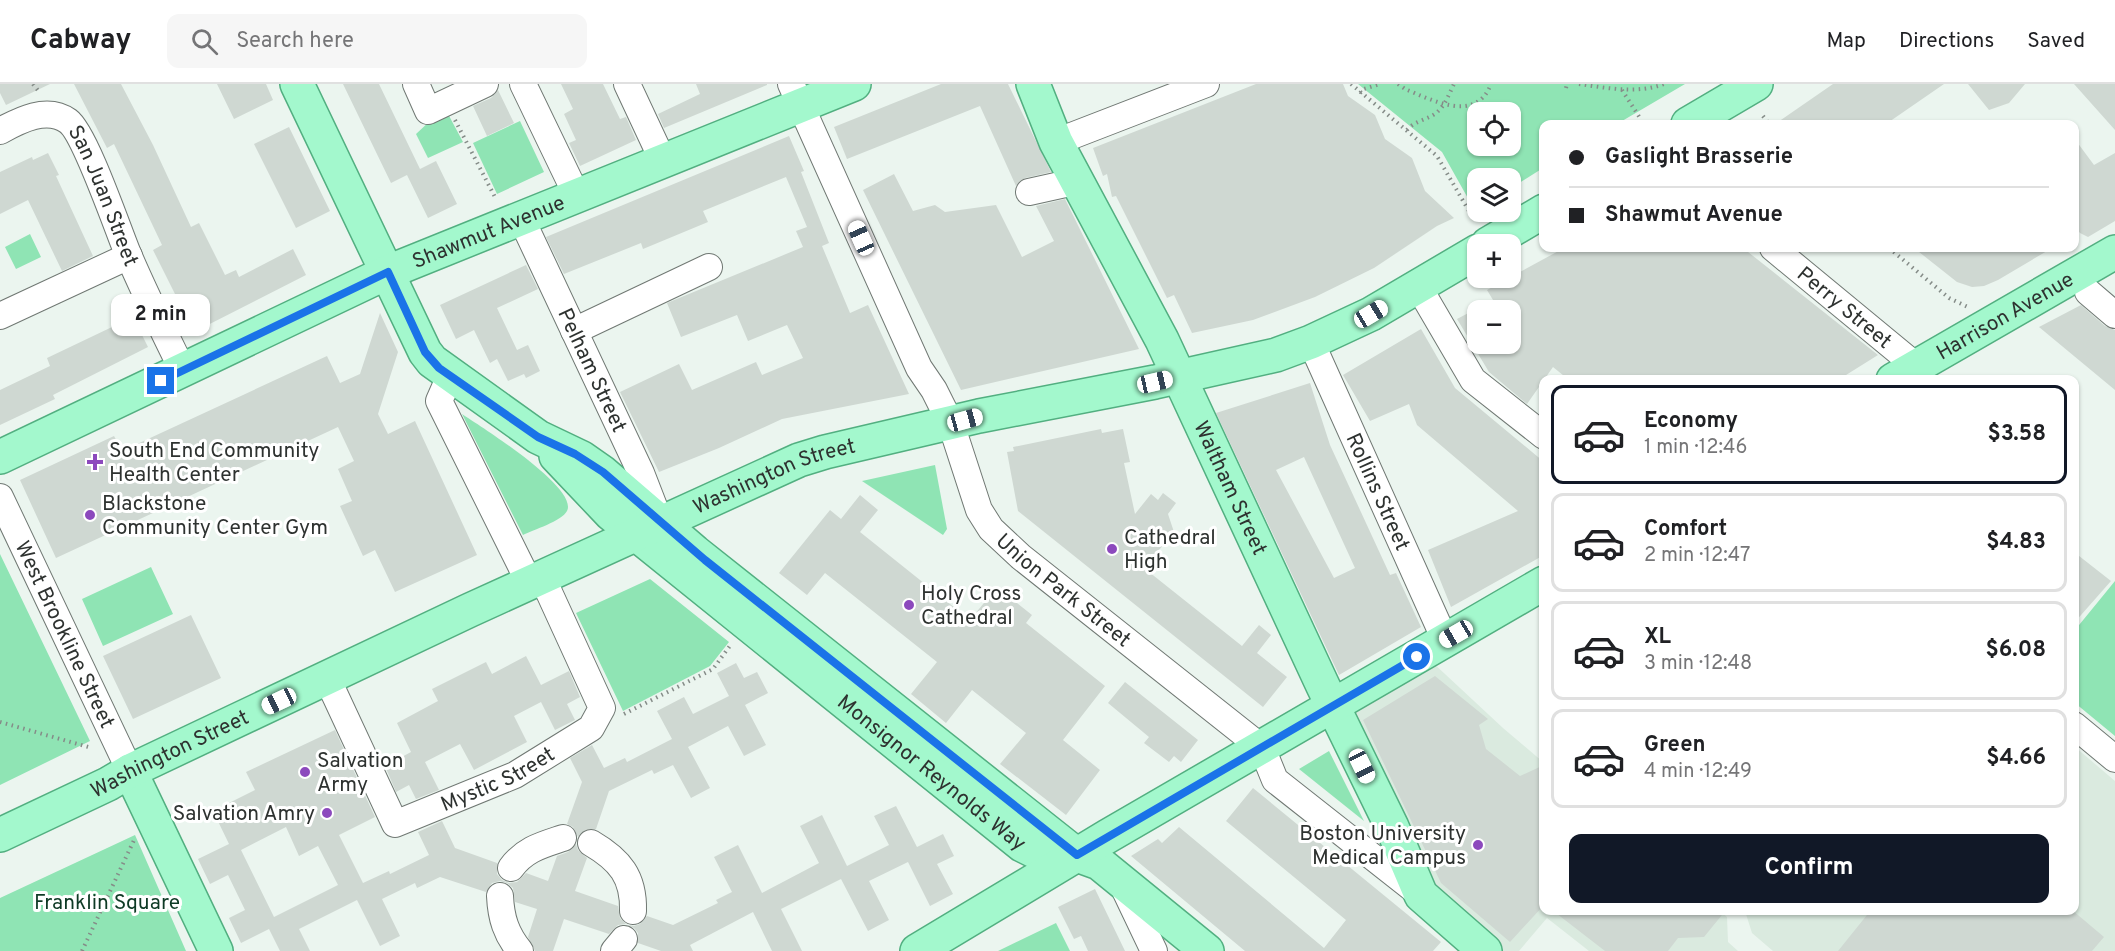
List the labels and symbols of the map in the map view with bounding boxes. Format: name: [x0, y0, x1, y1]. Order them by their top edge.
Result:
street label: San Juan Street: [61, 121, 144, 271]
street label: Shawmut Avenue: [409, 190, 569, 276]
car: [845, 218, 877, 258]
street label: Perry Street: [1791, 261, 1897, 355]
street label: Harrison Avenue: [1932, 267, 2079, 367]
callout: 2 min: [112, 294, 210, 336]
car: [1351, 297, 1391, 331]
street label: Pelham Street: [550, 304, 632, 437]
route end: [147, 367, 174, 394]
car: [1135, 369, 1175, 395]
car: [945, 407, 985, 433]
street label: Waltham Street: [1187, 417, 1272, 560]
street label: Rollins Street: [1339, 429, 1415, 555]
street label: Washington Street: [689, 433, 858, 522]
place label: South End Community Health Center: [109, 438, 319, 489]
marker: South End Community Health Center: [86, 453, 104, 471]
place label: Blackstone Community Center Gym: [102, 491, 328, 542]
marker: Blackstone Community Center Gym: [83, 508, 97, 522]
place label: Cathedral High: [1124, 525, 1216, 576]
street label: Union Park Street: [989, 528, 1136, 654]
street label: West Brookline Street: [8, 537, 120, 733]
marker: Cathedral High: [1105, 542, 1119, 556]
place label: Holy Cross Cathedral: [921, 581, 1021, 632]
marker: Holy Cross Cathedral: [902, 598, 916, 612]
car: [1436, 617, 1476, 651]
route start: [1403, 643, 1430, 670]
car: [259, 685, 299, 717]
street label: Monsignor Reynolds Way: [831, 689, 1031, 858]
street label: Washington Street: [87, 705, 254, 805]
street label: Mystic Street: [437, 742, 560, 819]
car: [1346, 746, 1378, 786]
place label: Salvation Army: [317, 748, 403, 799]
marker: Salvation Army: [298, 765, 312, 779]
place label: Salvation Amry: [173, 801, 315, 828]
marker: Salvation Amry: [320, 806, 334, 820]
place label: Boston University Medical Campus: [1299, 821, 1466, 872]
marker: Boston University Medical Campus: [1471, 838, 1485, 852]
park label: Franklin Square: [34, 890, 180, 917]

